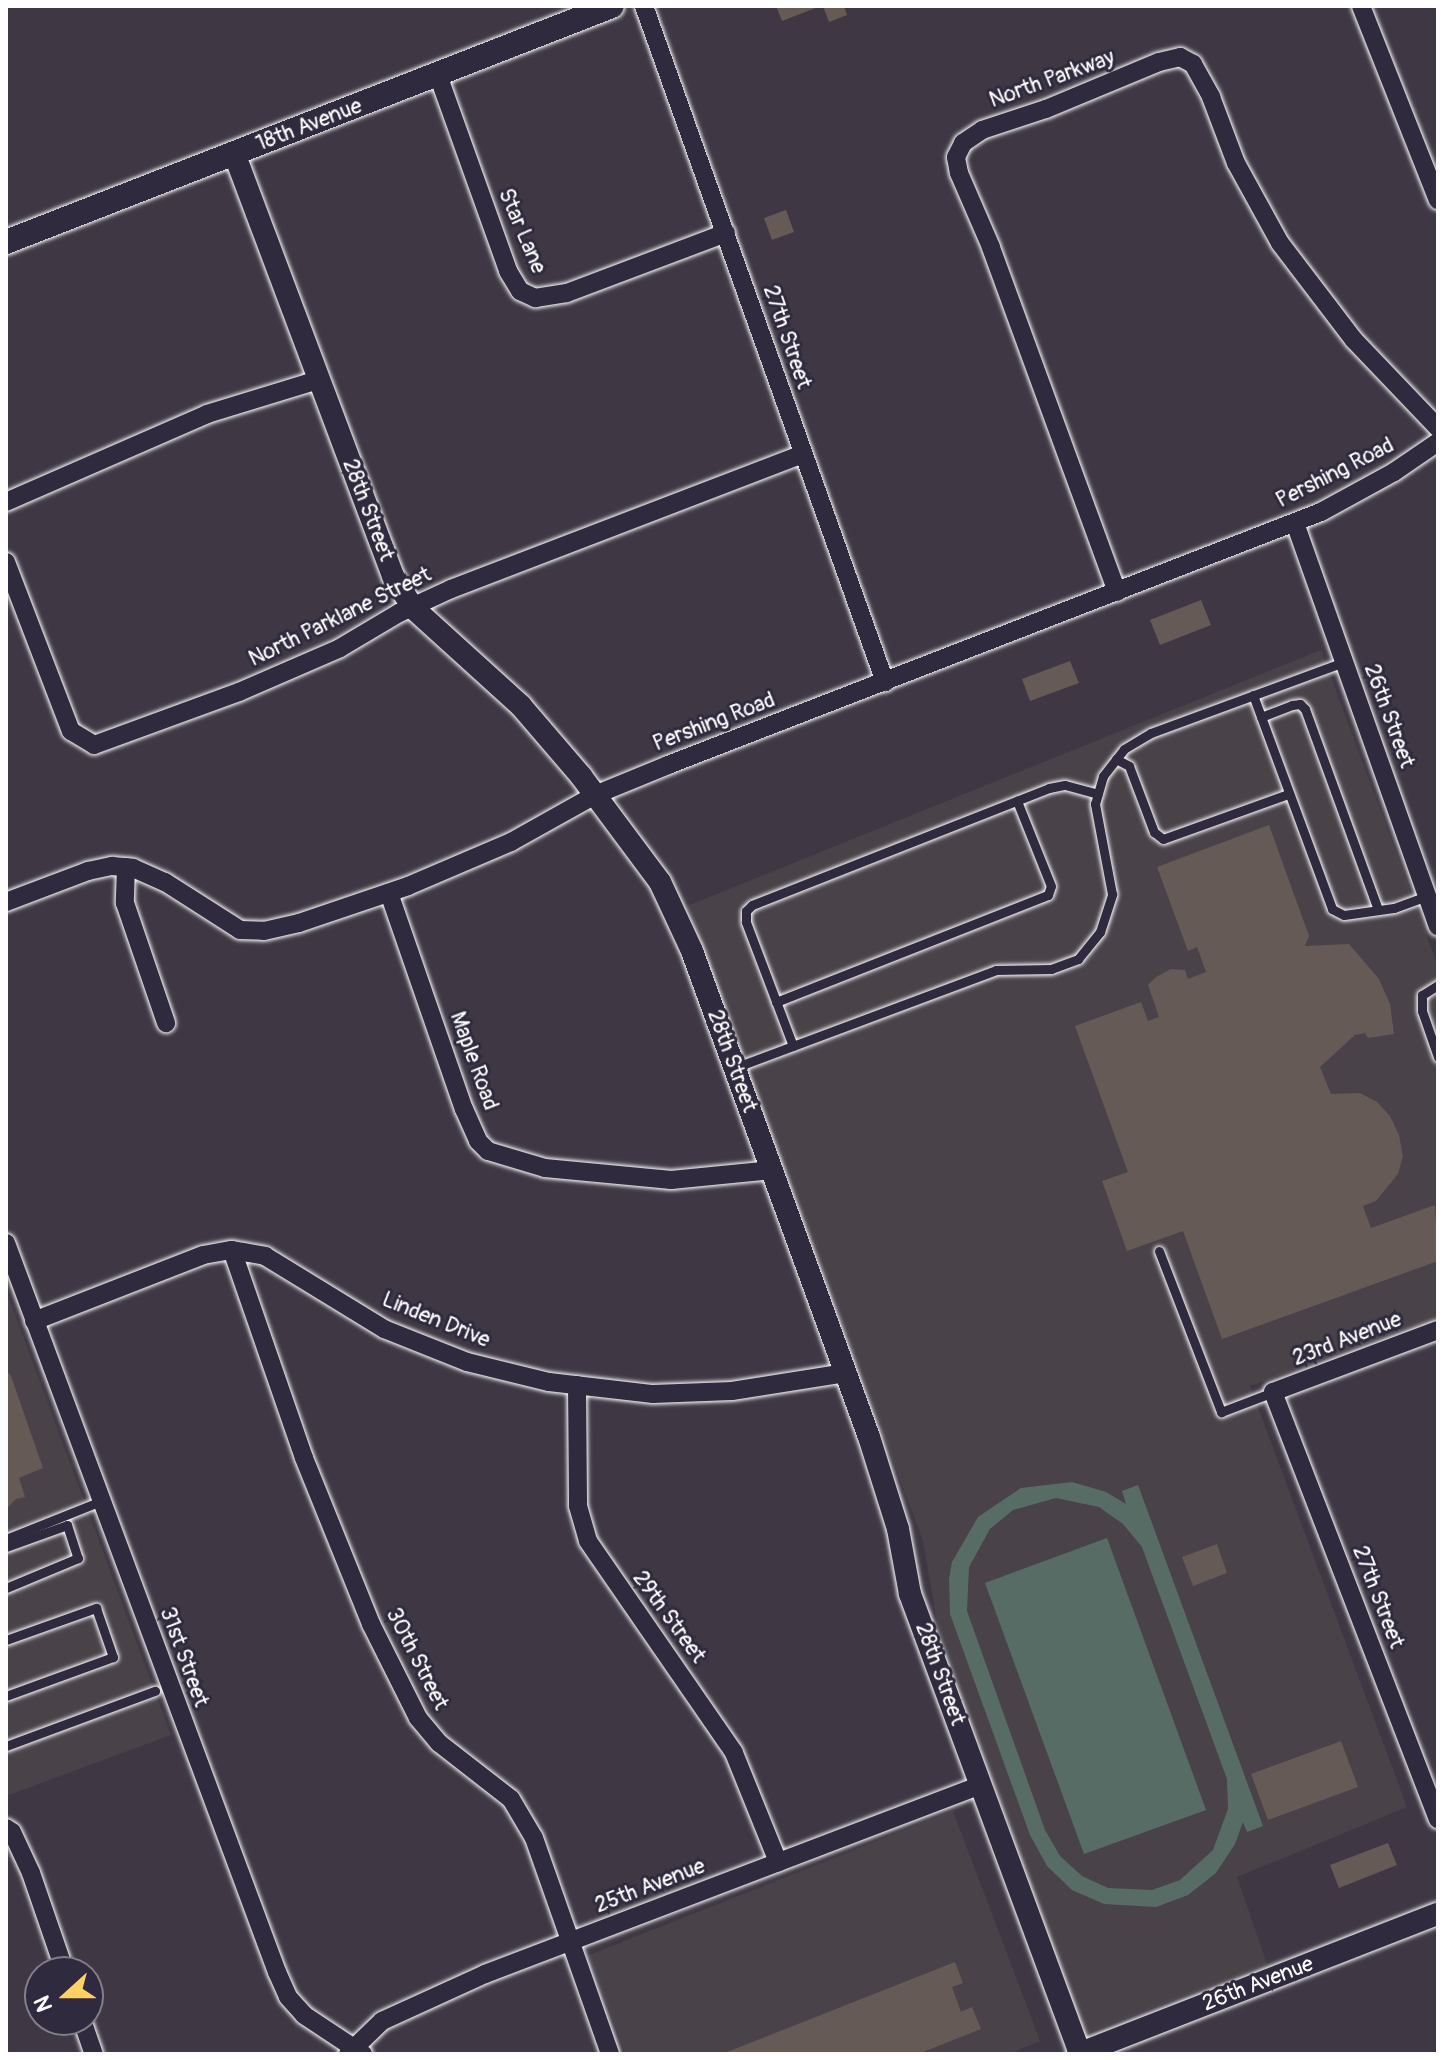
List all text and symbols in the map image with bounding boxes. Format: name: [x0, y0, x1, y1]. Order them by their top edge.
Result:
street label: North Parkway: [986, 44, 1118, 114]
street label: 18th Avenue: [252, 93, 366, 157]
street label: Star Lane: [492, 184, 552, 278]
street label: 27th Street: [757, 282, 817, 392]
street label: Pershing Road: [1272, 432, 1398, 514]
street label: 28th Street: [337, 455, 399, 565]
street label: North Parklane Street: [245, 561, 435, 673]
street label: 26th Street: [1358, 660, 1420, 772]
street label: Pershing Road: [649, 687, 779, 757]
street label: 28th Street: [701, 1006, 763, 1116]
street label: Maple Road: [444, 1008, 504, 1114]
street label: Linden Drive: [378, 1286, 494, 1354]
street label: 23rd Avenue: [1289, 1306, 1405, 1372]
street label: 27th Street: [1346, 1542, 1410, 1652]
street label: 29th Street: [627, 1566, 711, 1668]
street label: 31st Street: [154, 1604, 214, 1710]
street label: 30th Street: [380, 1604, 454, 1714]
street label: 28th Street: [909, 1619, 971, 1729]
street label: 25th Avenue: [591, 1853, 709, 1919]
street label: 26th Avenue: [1199, 1951, 1317, 2017]
north arrow: [24, 1956, 104, 2036]
text: N: [28, 1992, 59, 2016]

